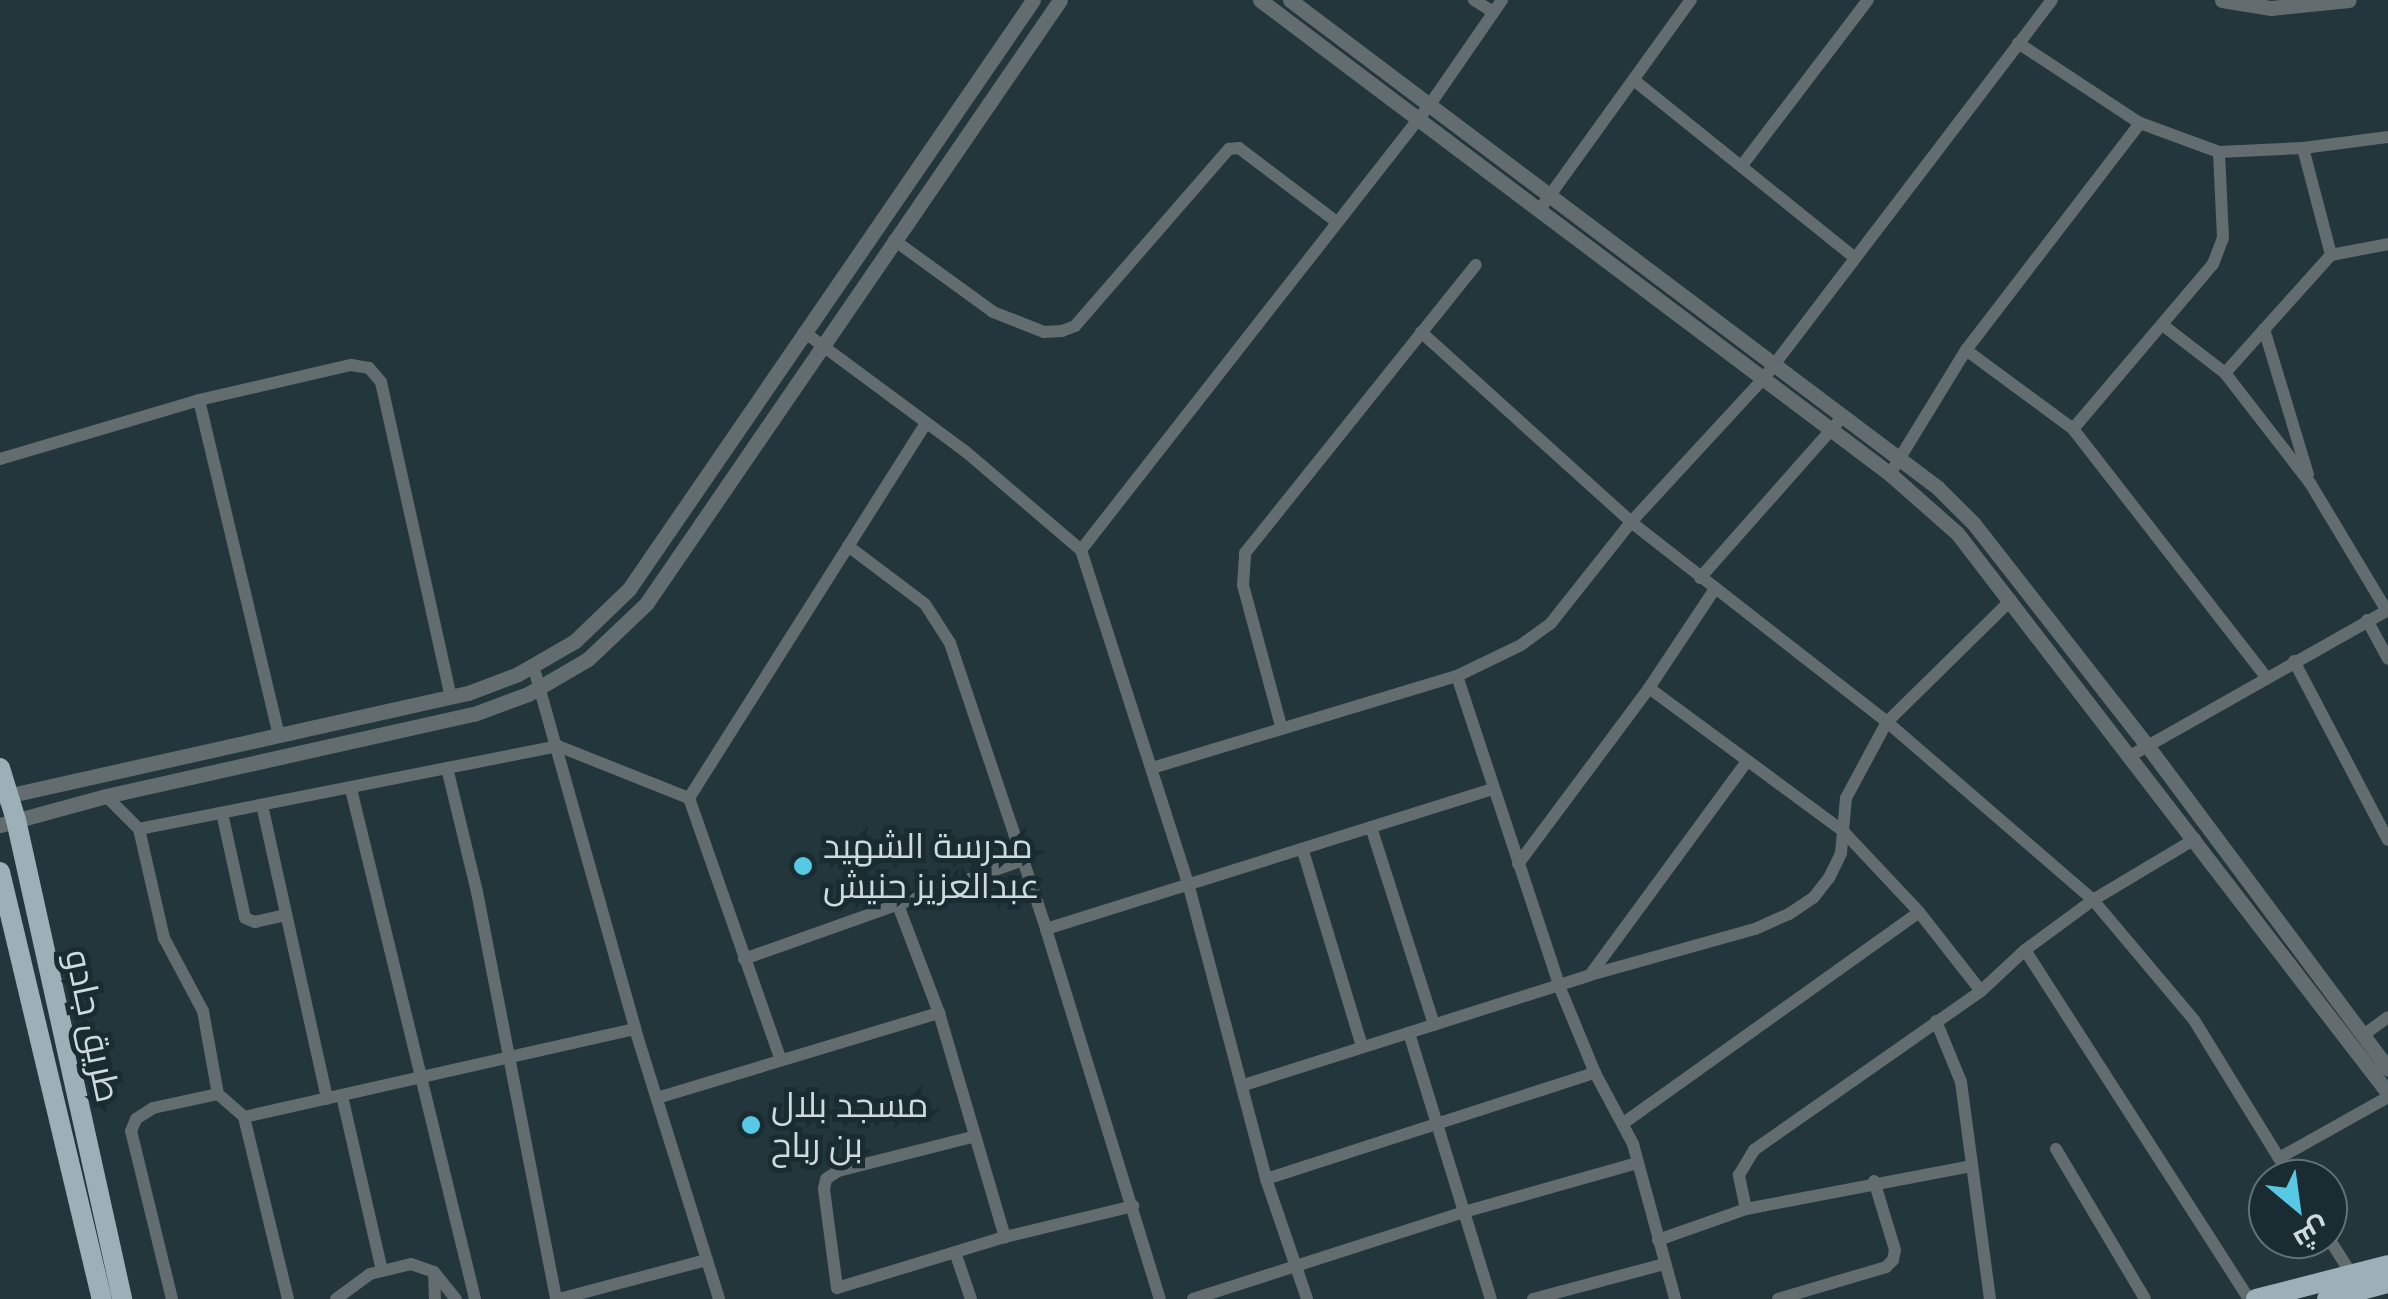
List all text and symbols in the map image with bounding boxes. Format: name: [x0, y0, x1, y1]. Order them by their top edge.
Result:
place label: مدرسة الشهيد عبدالعزيز حنيش: [823, 825, 1040, 907]
marker: مدرسة الشهيد عبدالعزيز حنيش: [792, 855, 814, 877]
street label: طريق جادو: [56, 946, 130, 1106]
place label: مسجد بلال بن رباح: [771, 1084, 928, 1166]
marker: مسجد بلال بن رباح: [740, 1114, 762, 1136]
north arrow: [2248, 1159, 2348, 1259]
text: ش: [2288, 1211, 2336, 1257]

